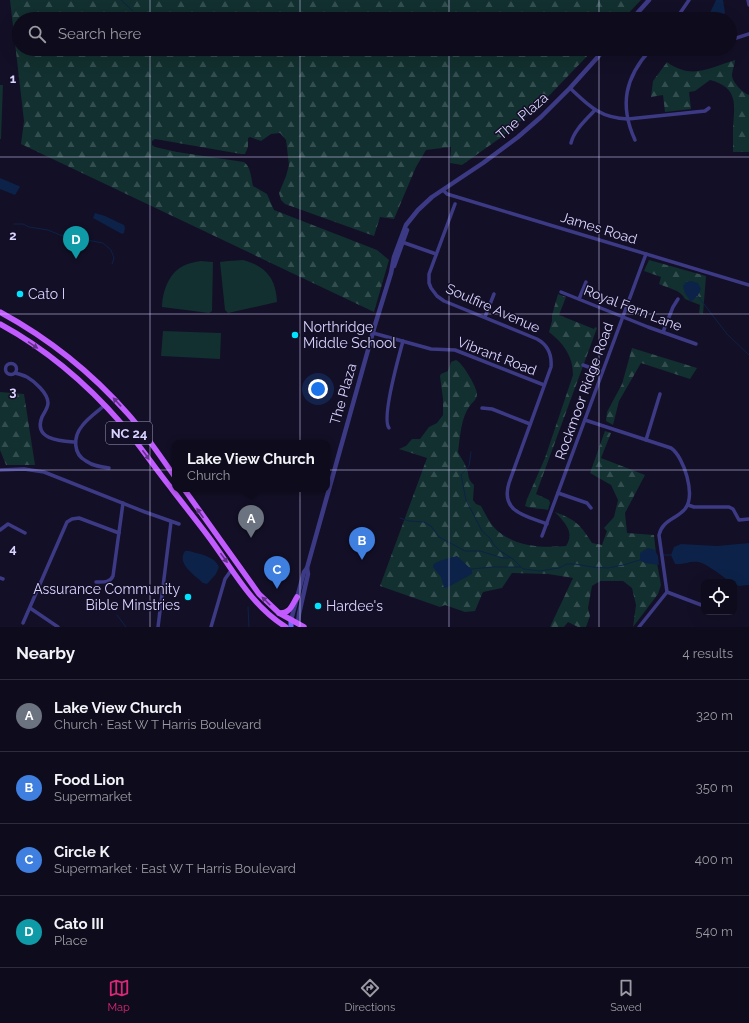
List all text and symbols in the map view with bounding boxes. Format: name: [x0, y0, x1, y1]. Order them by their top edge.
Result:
search box: [12, 12, 737, 56]
icon: search: [26, 23, 48, 45]
text: Search here: [58, 25, 141, 43]
text: 1: [10, 71, 17, 86]
street label: The Plaza: [493, 89, 551, 143]
street label: James Road: [559, 209, 639, 247]
pin: D: [63, 226, 89, 259]
text: 2: [9, 228, 17, 243]
street label: Soulfire Avenue: [444, 280, 542, 336]
street label: Royal Fern Lane: [582, 282, 684, 334]
place label: Cato I: [28, 286, 65, 302]
marker: Cato I: [15, 289, 25, 299]
place label: Northridge Middle School: [303, 319, 396, 351]
street label: Rockmoor Ridge Road: [552, 320, 616, 462]
marker: Northridge Middle School: [290, 330, 300, 340]
street label: Vibrant Road: [455, 334, 539, 378]
one-way arrow: [28, 341, 38, 349]
street label: The Plaza: [327, 361, 359, 427]
your location: [308, 379, 328, 399]
text: 3: [9, 384, 17, 399]
one-way arrow: [112, 397, 121, 407]
road number: NC 24: [106, 422, 152, 444]
popup: [172, 440, 330, 492]
one-way arrow: [141, 449, 150, 460]
text: Lake View Church: [187, 450, 315, 468]
text: Church: [187, 468, 230, 483]
pin: A: [238, 505, 264, 538]
one-way arrow: [196, 508, 204, 518]
pin: B: [349, 527, 375, 560]
text: 4: [9, 541, 17, 556]
one-way arrow: [220, 553, 228, 564]
pin: C: [264, 556, 290, 589]
map controls: [701, 579, 737, 615]
button: locate: [701, 579, 737, 615]
place label: Assurance Community Bible Minstries: [33, 581, 180, 613]
marker: Assurance Community Bible Minstries: [183, 592, 193, 602]
one-way arrow: [261, 596, 271, 606]
place label: Hardee's: [326, 598, 383, 614]
marker: Hardee's: [313, 601, 323, 611]
text: Nearby: [16, 643, 75, 663]
text: 4 results: [682, 646, 733, 661]
text: Lake View Church: [54, 699, 182, 717]
text: A: [25, 708, 33, 723]
text: 320 m: [696, 708, 733, 723]
text: Church · East W T Harris Boulevard: [54, 717, 261, 732]
text: Food Lion: [54, 771, 124, 789]
text: B: [25, 780, 33, 795]
text: 350 m: [696, 780, 733, 795]
text: Supermarket: [54, 789, 132, 804]
text: Circle K: [54, 843, 110, 861]
text: C: [25, 852, 33, 867]
text: 400 m: [695, 852, 733, 867]
text: Supermarket · East W T Harris Boulevard: [54, 861, 296, 876]
text: Cato III: [54, 915, 104, 933]
text: D: [24, 924, 34, 939]
text: 540 m: [696, 924, 733, 939]
text: Place: [54, 933, 87, 948]
tab: Map: [107, 977, 130, 1014]
tab: Directions: [345, 977, 395, 1014]
tab: Saved: [610, 977, 642, 1014]

